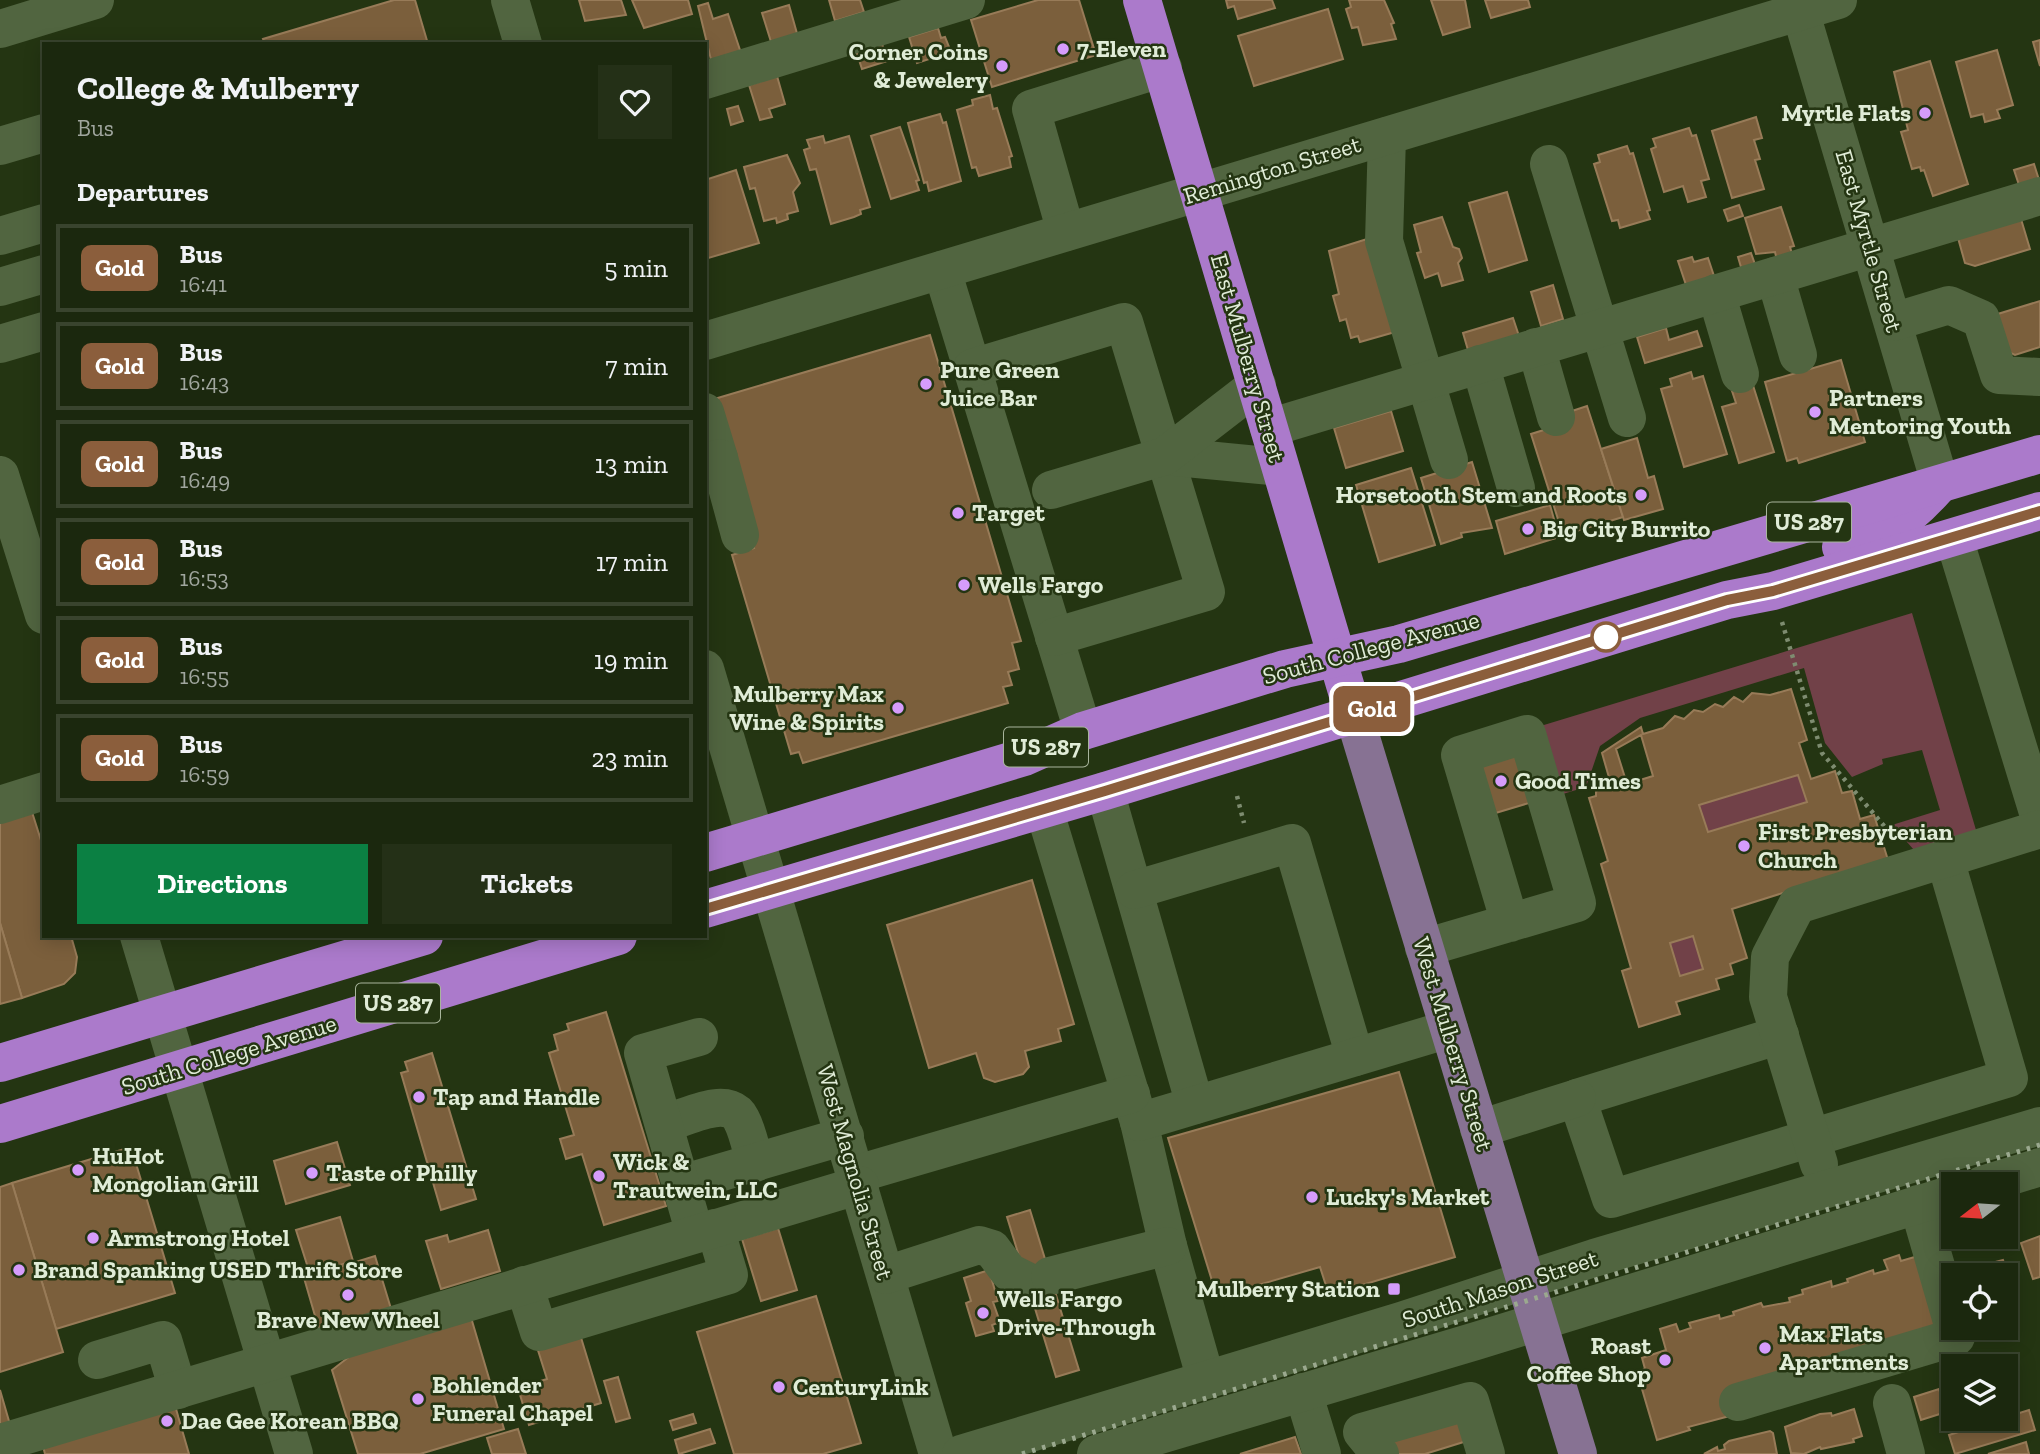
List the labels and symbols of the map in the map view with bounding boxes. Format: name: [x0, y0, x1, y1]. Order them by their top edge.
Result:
place label: 7-Eleven: [1077, 34, 1166, 63]
place label: Corner Coins & Jewelery: [848, 37, 988, 94]
marker: 7-Eleven: [1055, 41, 1071, 57]
marker: Corner Coins & Jewelery: [994, 58, 1010, 74]
place label: Myrtle Flats: [1781, 98, 1911, 127]
marker: Myrtle Flats: [1917, 105, 1933, 121]
street label: Remington Street: [1180, 129, 1364, 210]
street label: East Myrtle Street: [1830, 146, 1909, 336]
street label: East Mulberry Street: [1205, 250, 1292, 466]
place label: Pure Green Juice Bar: [940, 355, 1059, 412]
marker: Pure Green Juice Bar: [918, 376, 934, 392]
place label: Partners Mentoring Youth: [1829, 383, 2011, 440]
marker: Partners Mentoring Youth: [1807, 404, 1823, 420]
place label: Horsetooth Stem and Roots: [1335, 480, 1627, 509]
marker: Horsetooth Stem and Roots: [1633, 487, 1649, 503]
place label: Target: [972, 498, 1045, 527]
road number: US 287: [1767, 502, 1851, 542]
marker: Target: [950, 505, 966, 521]
place label: Big City Burrito: [1542, 514, 1711, 543]
marker: Big City Burrito: [1520, 521, 1536, 537]
place label: Wells Fargo: [978, 570, 1104, 599]
marker: Wells Fargo: [956, 577, 972, 593]
street label: South College Avenue: [1259, 605, 1482, 690]
unlabelled marker: [1591, 622, 1621, 652]
place label: Mulberry Max Wine & Spirits: [729, 679, 884, 736]
line badge: Gold: [1323, 686, 1421, 732]
marker: Mulberry Max Wine & Spirits: [890, 700, 906, 716]
road number: US 287: [1004, 727, 1088, 766]
place label: Good Times: [1515, 766, 1641, 795]
marker: Good Times: [1493, 773, 1509, 789]
place label: First Presbyterian Church: [1758, 817, 1953, 874]
marker: First Presbyterian Church: [1736, 838, 1752, 854]
street label: West Mulberry Street: [1407, 933, 1500, 1155]
road number: US 287: [356, 984, 440, 1022]
street label: South College Avenue: [118, 1008, 340, 1101]
street label: West Magnolia Street: [811, 1061, 900, 1283]
place label: Tap and Handle: [433, 1082, 600, 1111]
marker: Tap and Handle: [411, 1089, 427, 1105]
place label: HuHot Mongolian Grill: [92, 1141, 259, 1198]
place label: Wick & Trautwein, LLC: [613, 1147, 778, 1204]
place label: Taste of Philly: [326, 1158, 478, 1187]
marker: HuHot Mongolian Grill: [70, 1162, 86, 1178]
marker: Taste of Philly: [304, 1165, 320, 1181]
marker: Wick & Trautwein, LLC: [591, 1168, 607, 1184]
north arrow: [1941, 1172, 2018, 1250]
place label: Lucky's Market: [1326, 1182, 1490, 1211]
marker: Lucky's Market: [1304, 1189, 1320, 1205]
place label: Armstrong Hotel: [107, 1223, 290, 1252]
marker: Armstrong Hotel: [85, 1230, 101, 1246]
street label: South Mason Street: [1398, 1243, 1601, 1334]
place label: Brand Spanking USED Thrift Store: [33, 1255, 403, 1284]
marker: Brand Spanking USED Thrift Store: [11, 1262, 27, 1278]
place label: Mulberry Station: [1197, 1274, 1380, 1303]
marker: Mulberry Station: [1386, 1281, 1402, 1297]
place label: Wells Fargo Drive-Through: [997, 1284, 1156, 1341]
marker: Brave New Wheel: [340, 1287, 356, 1303]
place label: Brave New Wheel: [256, 1305, 440, 1334]
marker: Wells Fargo Drive-Through: [975, 1305, 991, 1321]
place label: Max Flats Apartments: [1779, 1319, 1909, 1376]
place label: Roast Coffee Shop: [1526, 1331, 1651, 1388]
marker: Max Flats Apartments: [1757, 1340, 1773, 1356]
marker: Roast Coffee Shop: [1657, 1352, 1673, 1368]
place label: Bohlender Funeral Chapel: [432, 1370, 593, 1427]
place label: CenturyLink: [793, 1372, 928, 1401]
marker: CenturyLink: [771, 1379, 787, 1395]
marker: Bohlender Funeral Chapel: [410, 1391, 426, 1407]
place label: Dae Gee Korean BBQ: [181, 1406, 399, 1435]
marker: Dae Gee Korean BBQ: [159, 1413, 175, 1429]

